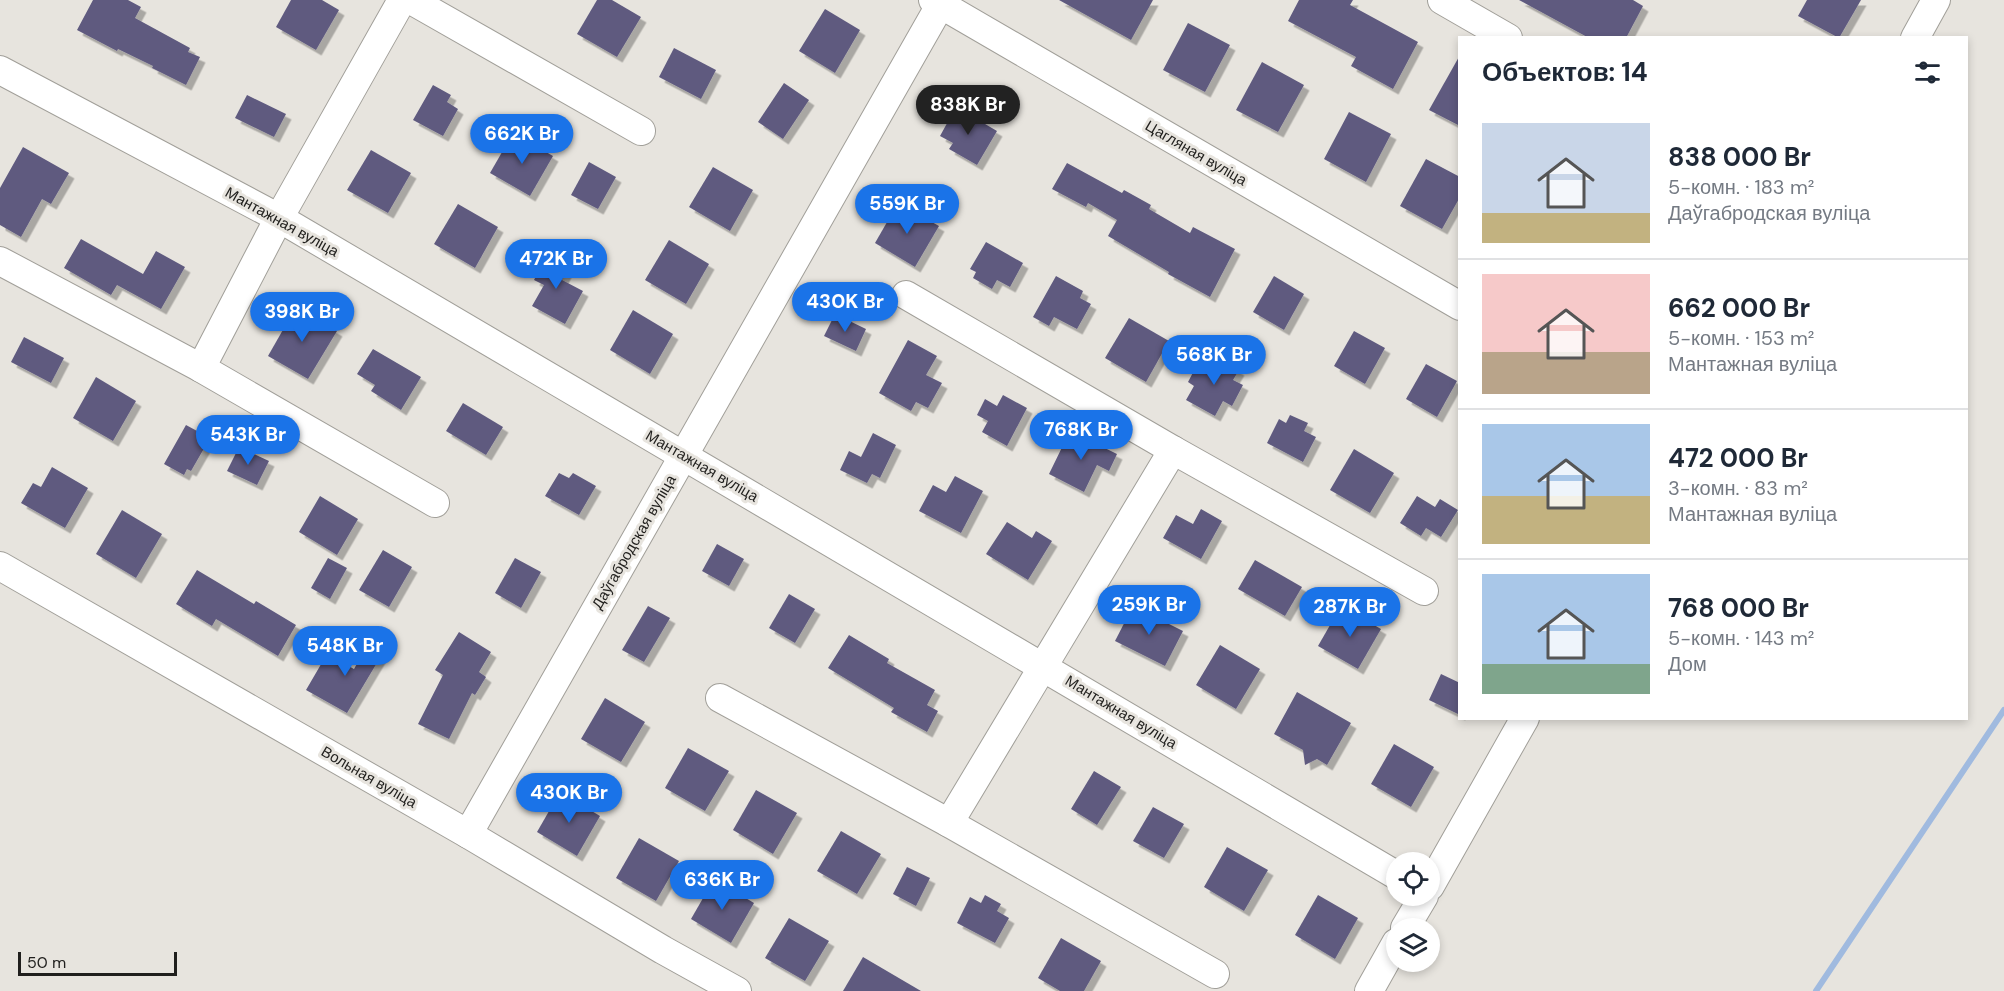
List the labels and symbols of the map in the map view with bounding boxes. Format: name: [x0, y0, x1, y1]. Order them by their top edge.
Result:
pin: 838K Br: [913, 85, 1023, 136]
pin: 662K Br: [467, 114, 577, 165]
street label: Цагляная вуліца: [1141, 116, 1251, 191]
street label: Мантажная вуліца: [222, 182, 343, 262]
pin: 559K Br: [852, 184, 962, 235]
pin: 472K Br: [501, 239, 611, 290]
pin: 430K Br: [790, 282, 900, 333]
pin: 398K Br: [247, 292, 357, 343]
pin: 568K Br: [1159, 335, 1269, 386]
pin: 768K Br: [1026, 410, 1136, 461]
pin: 543K Br: [193, 415, 303, 466]
street label: Мантажная вуліца: [642, 426, 763, 507]
street label: Даўгабродская вуліца: [587, 471, 681, 613]
pin: 259K Br: [1094, 585, 1204, 636]
pin: 287K Br: [1295, 587, 1405, 638]
pin: 548K Br: [290, 626, 400, 677]
street label: Мантажная вуліца: [1061, 671, 1181, 754]
street label: Вольная вуліца: [318, 742, 421, 813]
pin: 430K Br: [514, 773, 624, 824]
pin: 636K Br: [667, 860, 777, 911]
scale bar: [18, 949, 177, 976]

